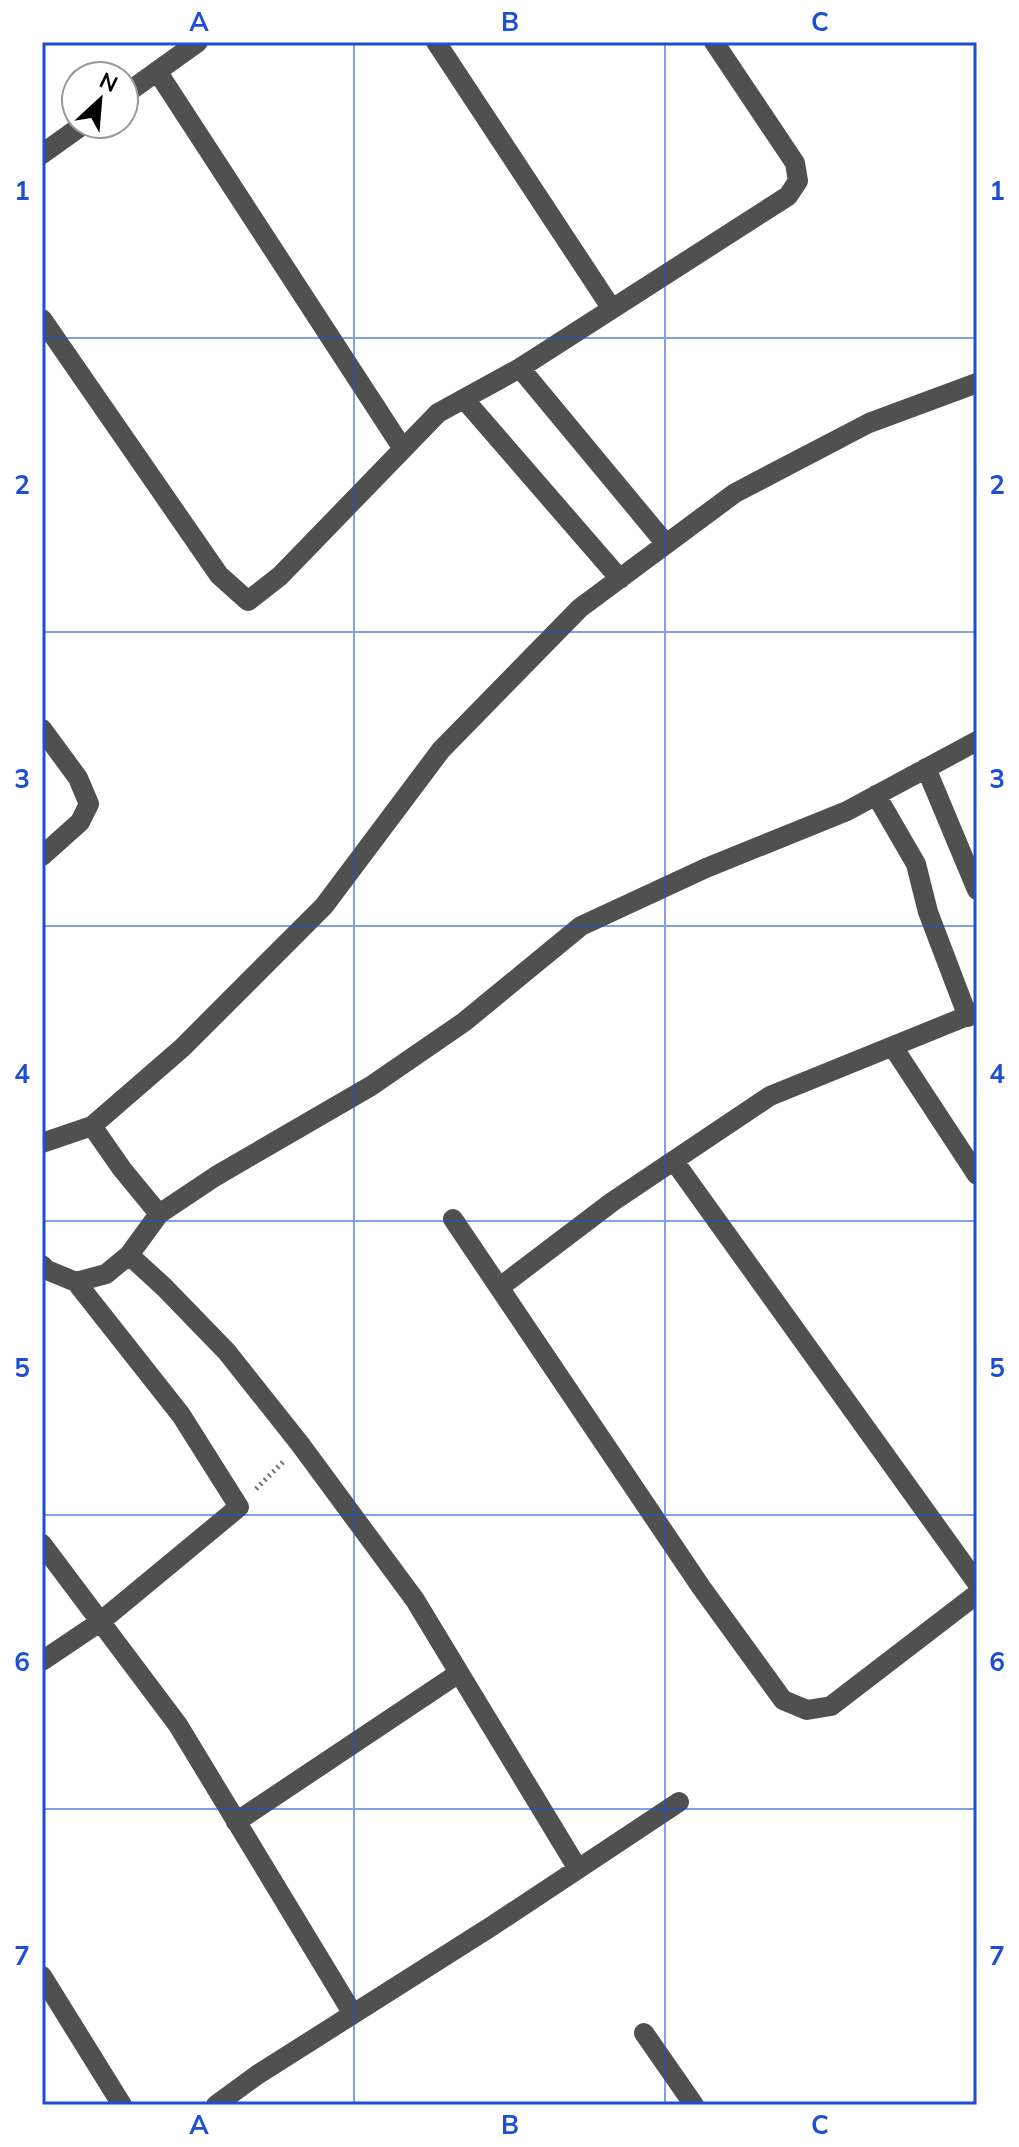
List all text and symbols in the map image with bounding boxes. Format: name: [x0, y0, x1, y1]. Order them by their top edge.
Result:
text: A: [189, 5, 209, 38]
text: B: [501, 5, 519, 38]
text: C: [811, 5, 829, 38]
north arrow: [60, 60, 140, 140]
text: N: [95, 66, 122, 98]
text: 1: [14, 174, 30, 207]
text: 1: [989, 174, 1005, 207]
text: 2: [14, 468, 30, 501]
text: 2: [989, 468, 1005, 501]
text: 3: [14, 762, 30, 795]
text: 3: [989, 762, 1005, 795]
text: 4: [14, 1057, 30, 1090]
text: 4: [989, 1057, 1005, 1090]
text: 5: [14, 1351, 30, 1384]
text: 5: [989, 1351, 1005, 1384]
text: 6: [14, 1645, 30, 1678]
text: 6: [989, 1645, 1005, 1678]
text: 7: [14, 1939, 30, 1972]
text: 7: [989, 1939, 1005, 1972]
text: A: [189, 2108, 209, 2141]
text: B: [501, 2108, 519, 2141]
text: C: [811, 2108, 829, 2141]

